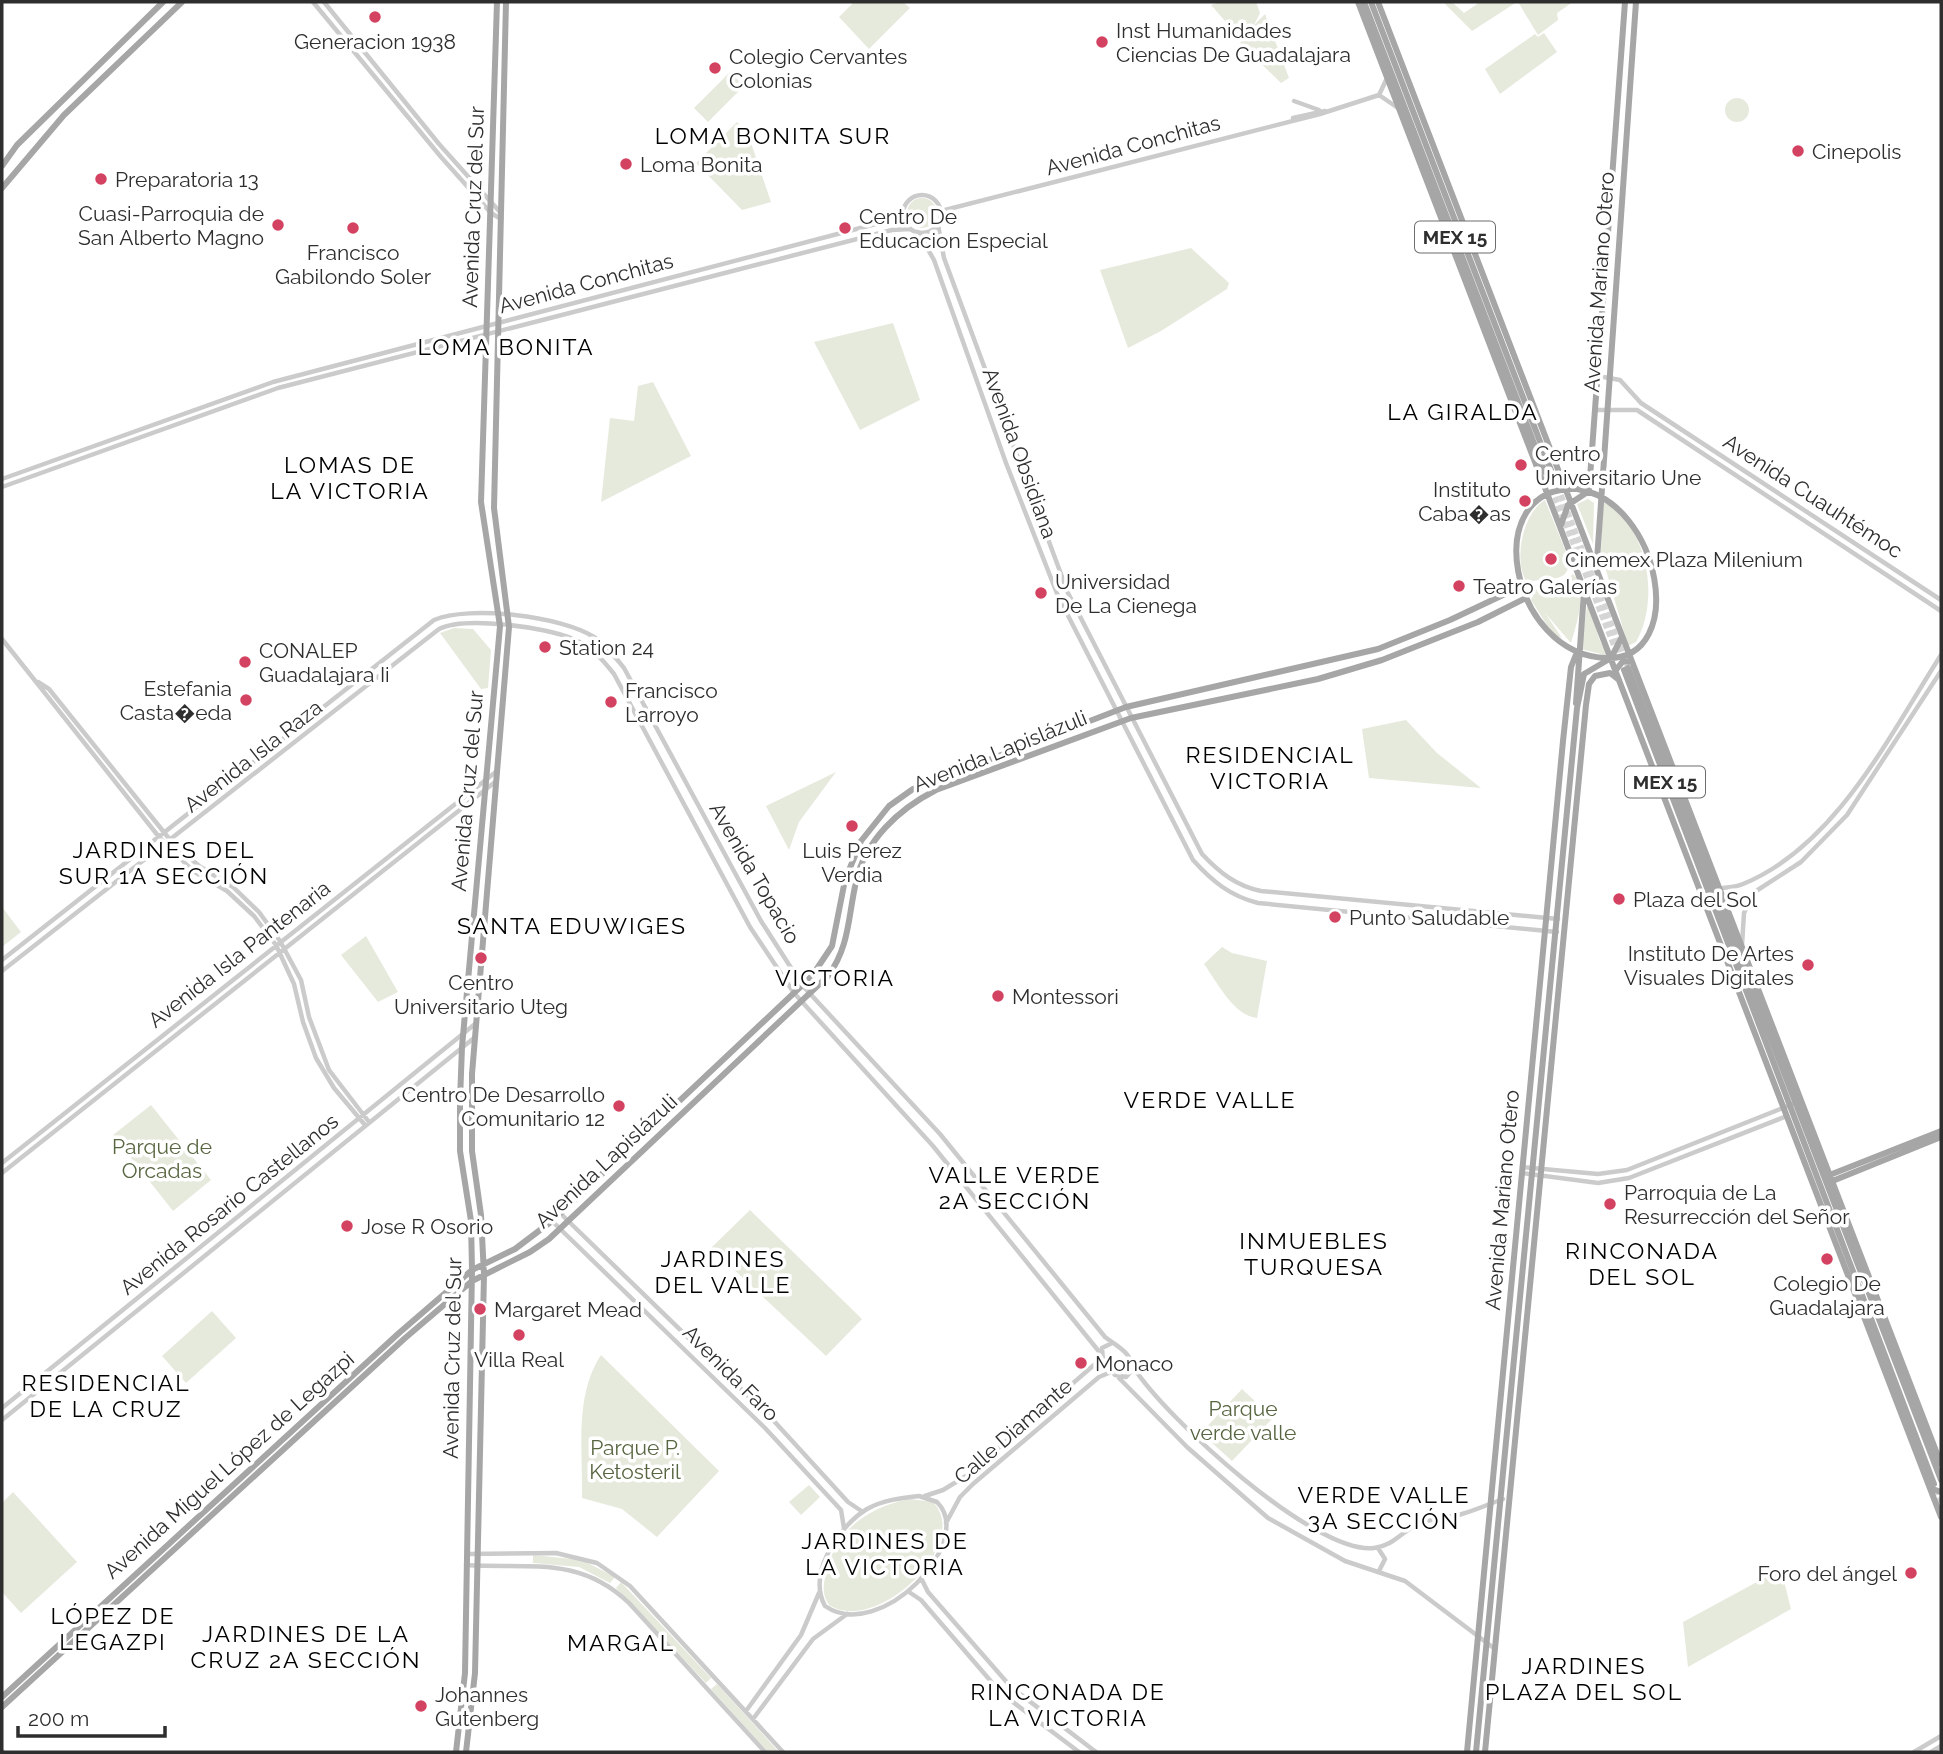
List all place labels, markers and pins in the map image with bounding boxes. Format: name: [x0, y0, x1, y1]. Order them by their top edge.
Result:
marker: Generacion 1938: [367, 9, 383, 25]
place label: Inst Humanidades Ciencias De Guadalajara: [1116, 18, 1351, 67]
place label: Generacion 1938: [294, 29, 456, 54]
marker: Inst Humanidades Ciencias De Guadalajara: [1094, 34, 1110, 50]
place label: Colegio Cervantes Colonias: [729, 44, 907, 93]
marker: Colegio Cervantes Colonias: [707, 60, 723, 76]
place label: Cinepolis: [1812, 139, 1901, 164]
marker: Cinepolis: [1790, 143, 1806, 159]
place label: Loma Bonita: [640, 152, 762, 177]
marker: Loma Bonita: [618, 156, 634, 172]
place label: Preparatoria 13: [115, 167, 259, 192]
marker: Preparatoria 13: [93, 171, 109, 187]
place label: Cuasi-Parroquia de San Alberto Magno: [78, 201, 264, 250]
place label: Centro De Educacion Especial: [859, 204, 1048, 253]
marker: Cuasi-Parroquia de San Alberto Magno: [270, 217, 286, 233]
marker: Francisco Gabilondo Soler: [345, 220, 361, 236]
marker: Centro De Educacion Especial: [837, 220, 853, 236]
place label: Francisco Gabilondo Soler: [275, 240, 432, 289]
place label: Centro Universitario Une: [1535, 441, 1701, 490]
marker: Centro Universitario Une: [1513, 457, 1529, 473]
place label: Instituto Caba�as: [1418, 477, 1511, 526]
marker: Instituto Caba�as: [1517, 493, 1533, 509]
place label: Cinemex Plaza Milenium: [1565, 547, 1803, 572]
marker: Cinemex Plaza Milenium: [1543, 551, 1559, 567]
place label: Universidad De La Cienega: [1055, 569, 1197, 618]
place label: Teatro Galerías: [1473, 574, 1617, 599]
marker: Teatro Galerías: [1451, 578, 1467, 594]
marker: Universidad De La Cienega: [1033, 585, 1049, 601]
place label: Station 24: [559, 635, 654, 660]
place label: CONALEP Guadalajara Ii: [259, 638, 390, 687]
marker: Station 24: [537, 639, 553, 655]
marker: CONALEP Guadalajara Ii: [237, 654, 253, 670]
place label: Estefania Casta�eda: [120, 676, 232, 725]
place label: Francisco Larroyo: [625, 678, 718, 727]
marker: Estefania Casta�eda: [238, 692, 254, 708]
marker: Francisco Larroyo: [603, 694, 619, 710]
marker: Luis Perez Verdia: [844, 818, 860, 834]
place label: Luis Perez Verdia: [802, 838, 902, 887]
place label: Plaza del Sol: [1633, 887, 1757, 912]
marker: Plaza del Sol: [1611, 891, 1627, 907]
place label: Punto Saludable: [1349, 905, 1509, 930]
marker: Punto Saludable: [1327, 909, 1343, 925]
place label: Instituto De Artes Visuales Digitales: [1624, 941, 1794, 990]
marker: Centro Universitario Uteg: [473, 950, 489, 966]
marker: Instituto De Artes Visuales Digitales: [1800, 957, 1816, 973]
place label: Centro Universitario Uteg: [394, 970, 568, 1019]
place label: Montessori: [1012, 984, 1119, 1009]
marker: Montessori: [990, 988, 1006, 1004]
place label: Centro De Desarrollo Comunitario 12: [402, 1082, 605, 1131]
marker: Centro De Desarrollo Comunitario 12: [611, 1098, 627, 1114]
place label: Parroquia de La Resurrección del Señor: [1624, 1180, 1850, 1229]
marker: Parroquia de La Resurrección del Señor: [1602, 1196, 1618, 1212]
place label: Jose R Osorio: [361, 1214, 493, 1239]
marker: Jose R Osorio: [339, 1218, 355, 1234]
marker: Colegio De Guadalajara: [1819, 1251, 1835, 1267]
place label: Colegio De Guadalajara: [1769, 1271, 1885, 1320]
place label: Margaret Mead: [494, 1297, 642, 1322]
marker: Margaret Mead: [472, 1301, 488, 1317]
marker: Villa Real: [511, 1327, 527, 1343]
place label: Villa Real: [474, 1347, 564, 1372]
place label: Monaco: [1095, 1351, 1173, 1376]
marker: Monaco: [1073, 1355, 1089, 1371]
place label: Foro del ángel: [1757, 1561, 1897, 1586]
marker: Foro del ángel: [1903, 1565, 1919, 1581]
place label: Johannes Gutenberg: [435, 1682, 539, 1731]
marker: Johannes Gutenberg: [413, 1698, 429, 1714]

